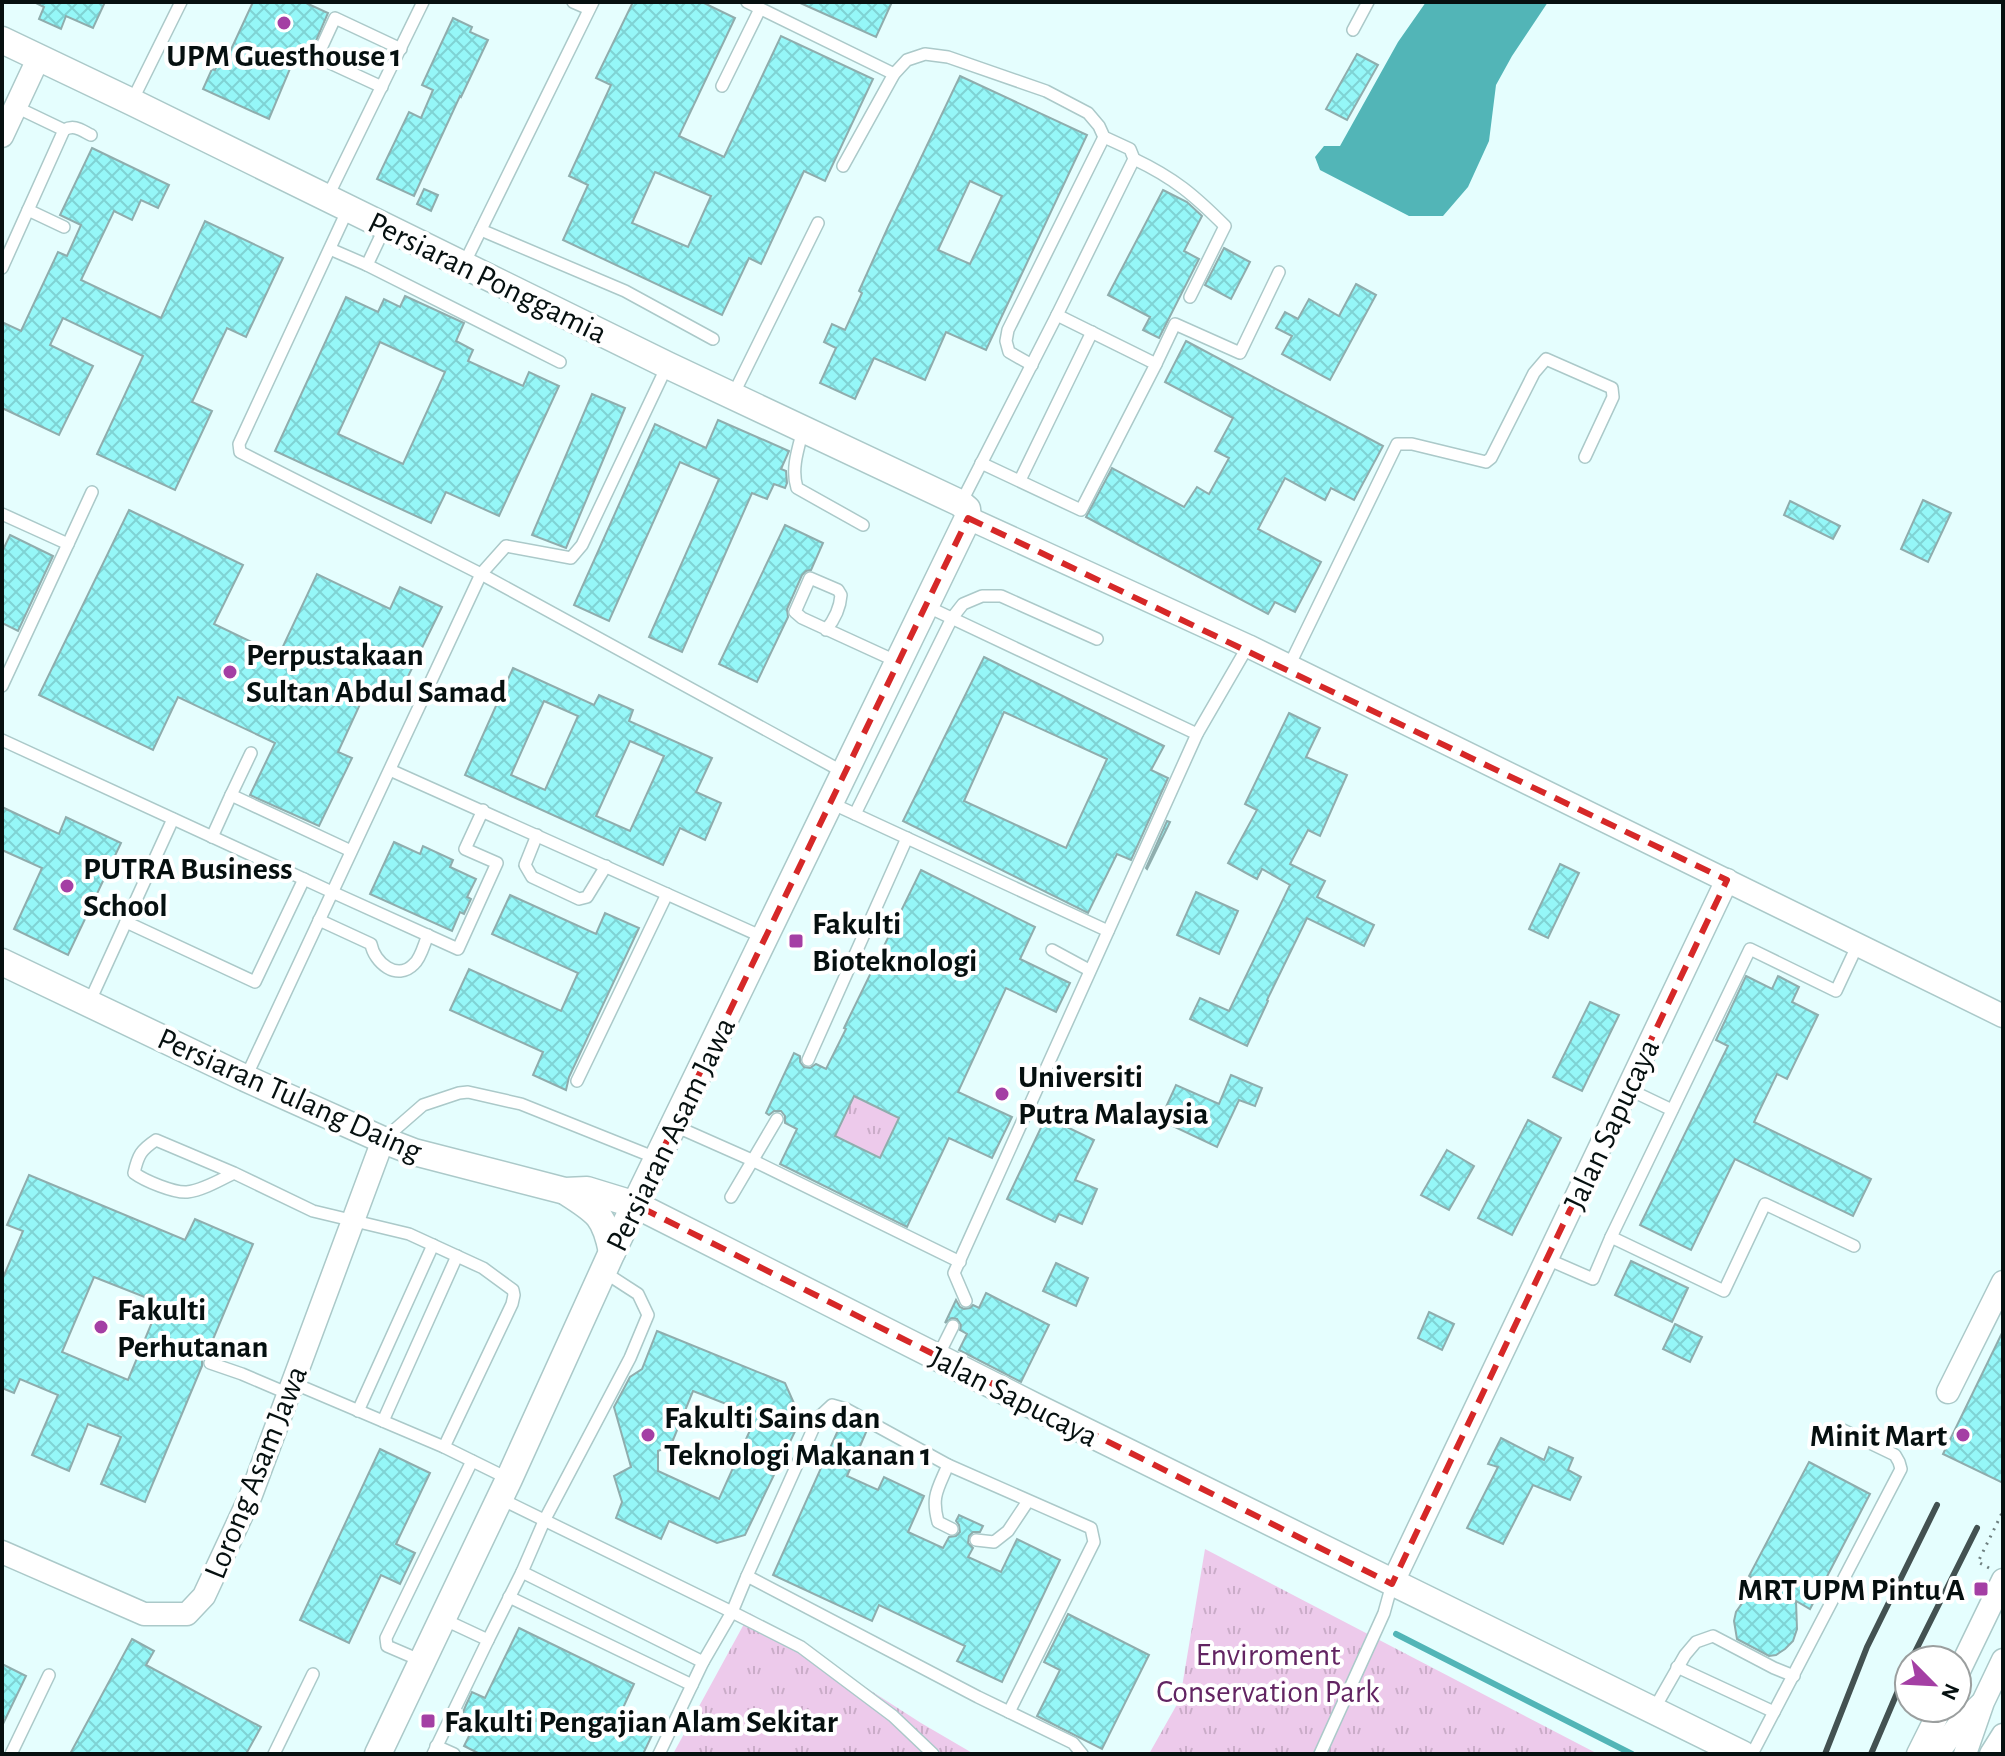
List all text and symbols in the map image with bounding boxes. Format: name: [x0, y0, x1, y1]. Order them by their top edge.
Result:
marker: UPM Guesthouse 1: [275, 14, 293, 32]
place label: UPM Guesthouse 1: [166, 40, 402, 72]
street label: Persiaran Ponggamia: [363, 206, 612, 350]
place label: Perpustakaan Sultan Abdul Samad: [246, 639, 507, 708]
marker: Perpustakaan Sultan Abdul Samad: [221, 663, 239, 681]
place label: PUTRA Business School: [83, 853, 292, 922]
marker: PUTRA Business School: [58, 877, 76, 895]
place label: Fakulti Bioteknologi: [812, 908, 977, 977]
marker: Fakulti Bioteknologi: [787, 932, 805, 950]
street label: Persiaran Asam Jawa: [600, 1012, 741, 1256]
street label: Persiaran Tulang Daing: [153, 1022, 427, 1168]
street label: Jalan Sapucaya: [1558, 1034, 1665, 1215]
place label: Universiti Putra Malaysia: [1018, 1061, 1209, 1130]
marker: Universiti Putra Malaysia: [993, 1085, 1011, 1103]
place label: Fakulti Perhutanan: [117, 1294, 269, 1363]
marker: Fakulti Perhutanan: [92, 1318, 110, 1336]
street label: Jalan Sapucaya: [924, 1341, 1103, 1453]
street label: Lorong Asam Jawa: [199, 1361, 313, 1583]
place label: Fakulti Sains dan Teknologi Makanan 1: [664, 1402, 932, 1471]
place label: Minit Mart: [1810, 1420, 1947, 1452]
marker: Fakulti Sains dan Teknologi Makanan 1: [639, 1426, 657, 1444]
marker: Minit Mart: [1954, 1426, 1972, 1444]
place label: MRT UPM Pintu A: [1738, 1574, 1965, 1606]
marker: MRT UPM Pintu A: [1972, 1580, 1990, 1598]
park label: Enviroment Conservation Park: [1156, 1639, 1380, 1708]
north arrow: [1893, 1644, 1973, 1724]
text: N: [1937, 1680, 1964, 1703]
place label: Fakulti Pengajian Alam Sekitar: [444, 1706, 838, 1738]
marker: Fakulti Pengajian Alam Sekitar: [419, 1712, 437, 1730]

